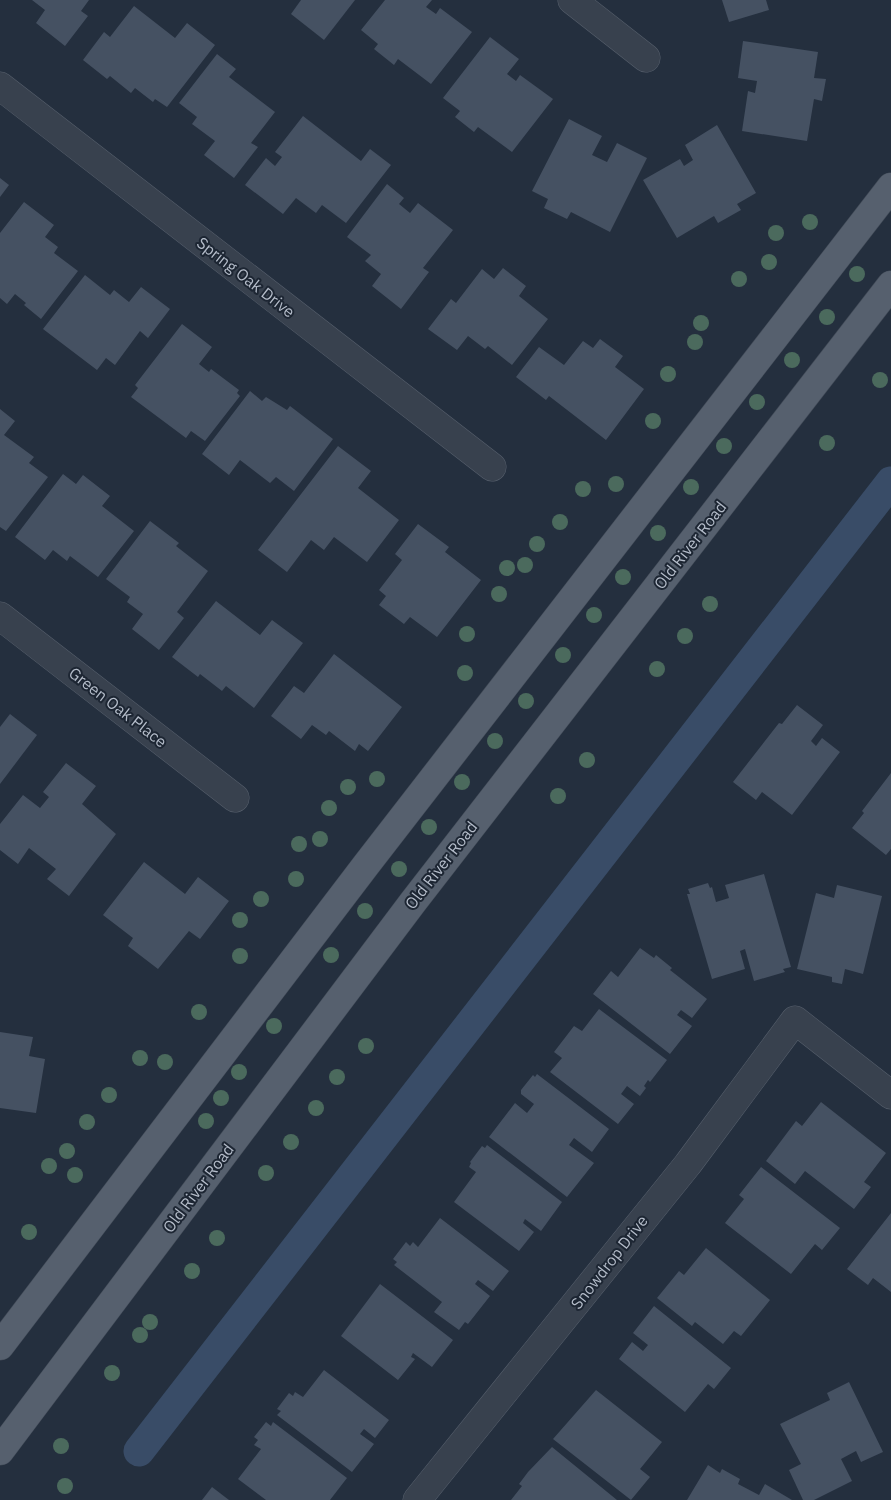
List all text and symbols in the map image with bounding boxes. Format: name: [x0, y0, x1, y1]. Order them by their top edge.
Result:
street label: Spring Oak Drive: [193, 232, 299, 322]
street label: Old River Road: [650, 497, 730, 593]
street label: Green Oak Place: [65, 663, 171, 752]
street label: Old River Road: [401, 817, 481, 913]
street label: Old River Road: [158, 1140, 238, 1236]
street label: Snowdrop Drive: [566, 1211, 652, 1313]

